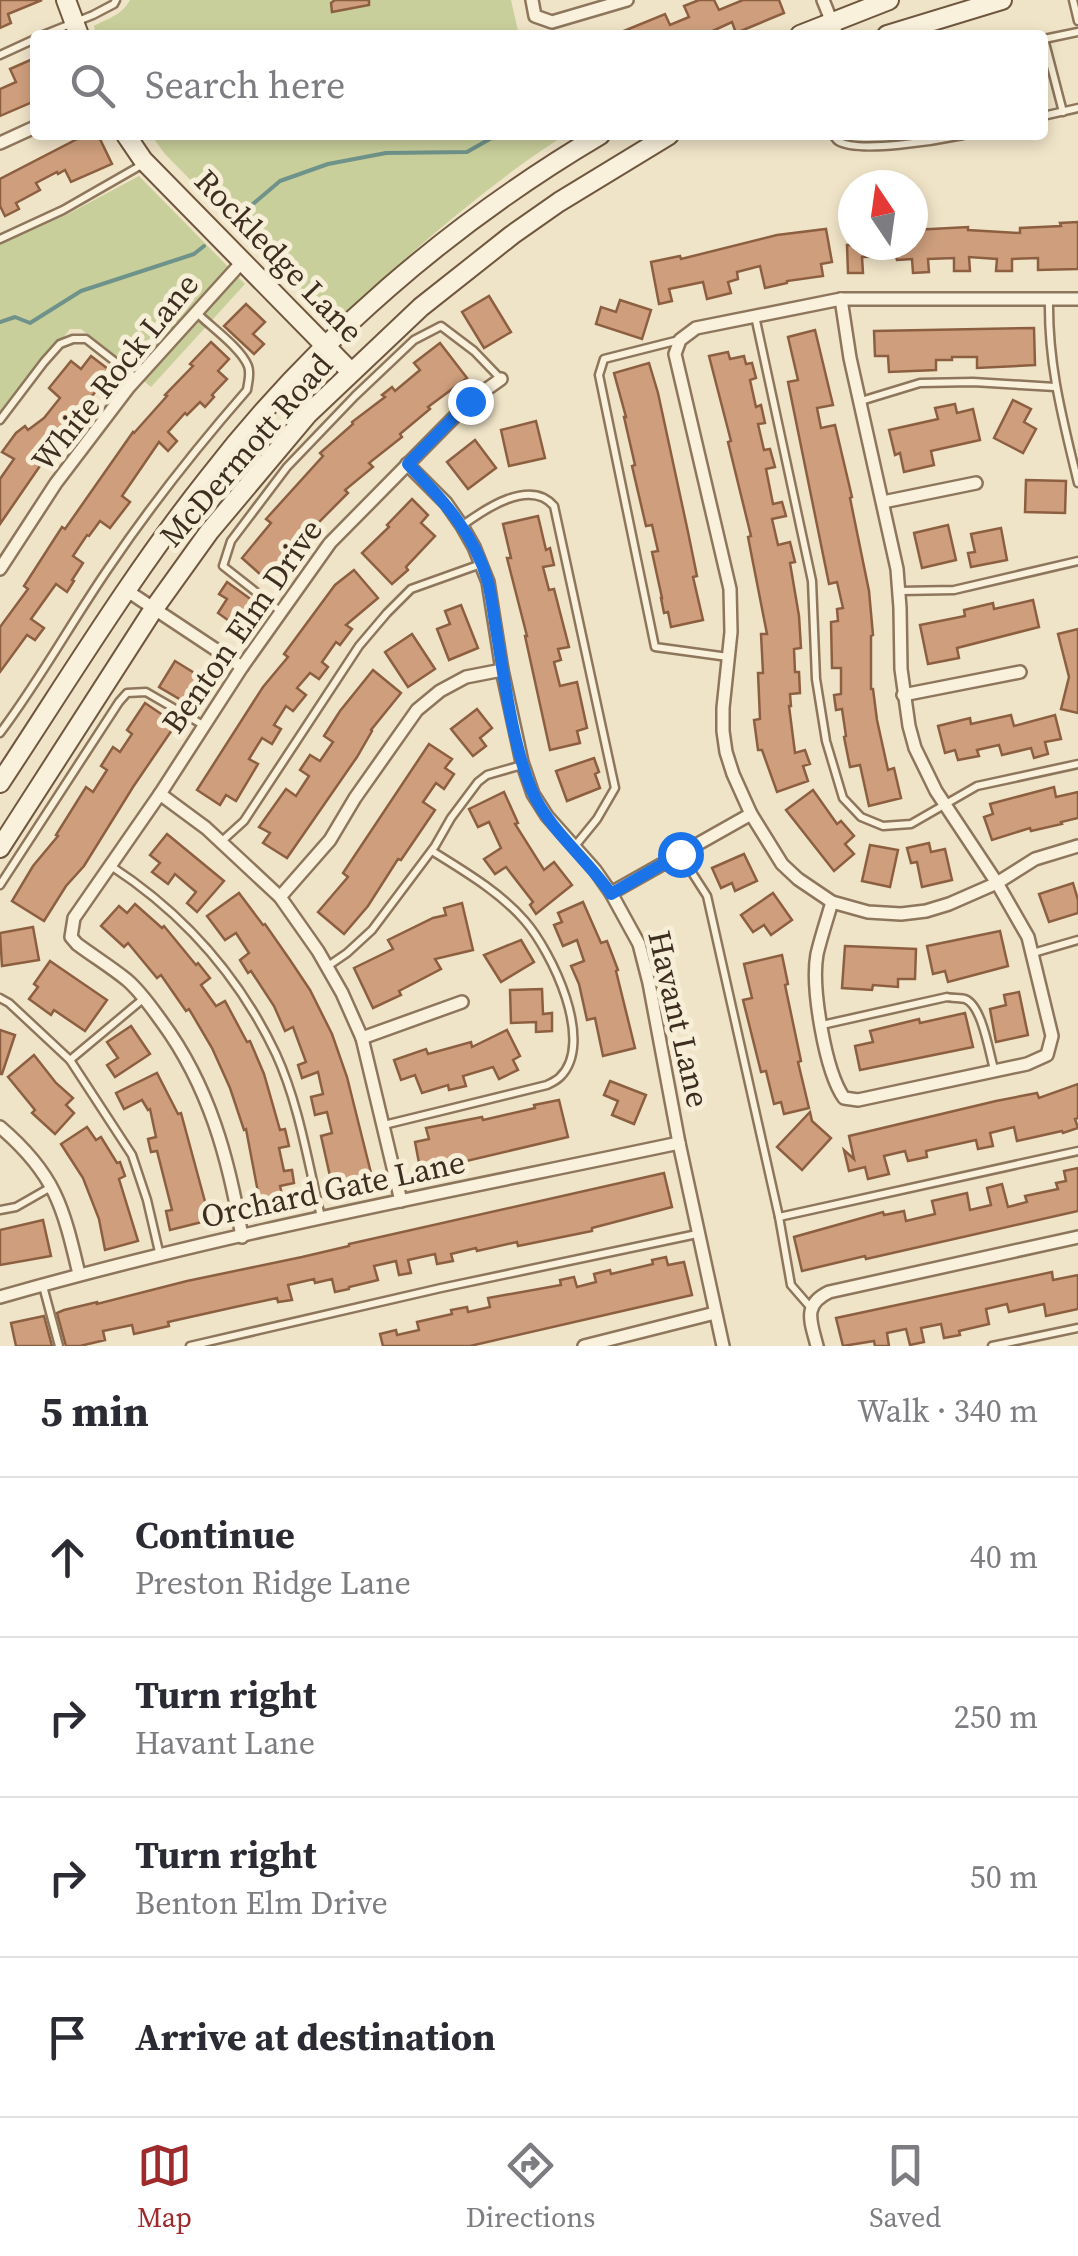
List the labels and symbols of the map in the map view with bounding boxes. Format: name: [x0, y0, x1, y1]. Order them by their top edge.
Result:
street label: Rockledge Lane: [185, 160, 373, 352]
north arrow: [838, 170, 928, 260]
street label: White Rock Lane: [21, 264, 209, 480]
street label: McDermott Road: [150, 344, 342, 556]
route end: [448, 379, 494, 425]
street label: Benton Elm Drive: [151, 510, 333, 742]
route start: [658, 832, 704, 878]
street label: Havant Lane: [637, 926, 721, 1112]
street label: Orchard Gate Lane: [197, 1140, 469, 1238]

